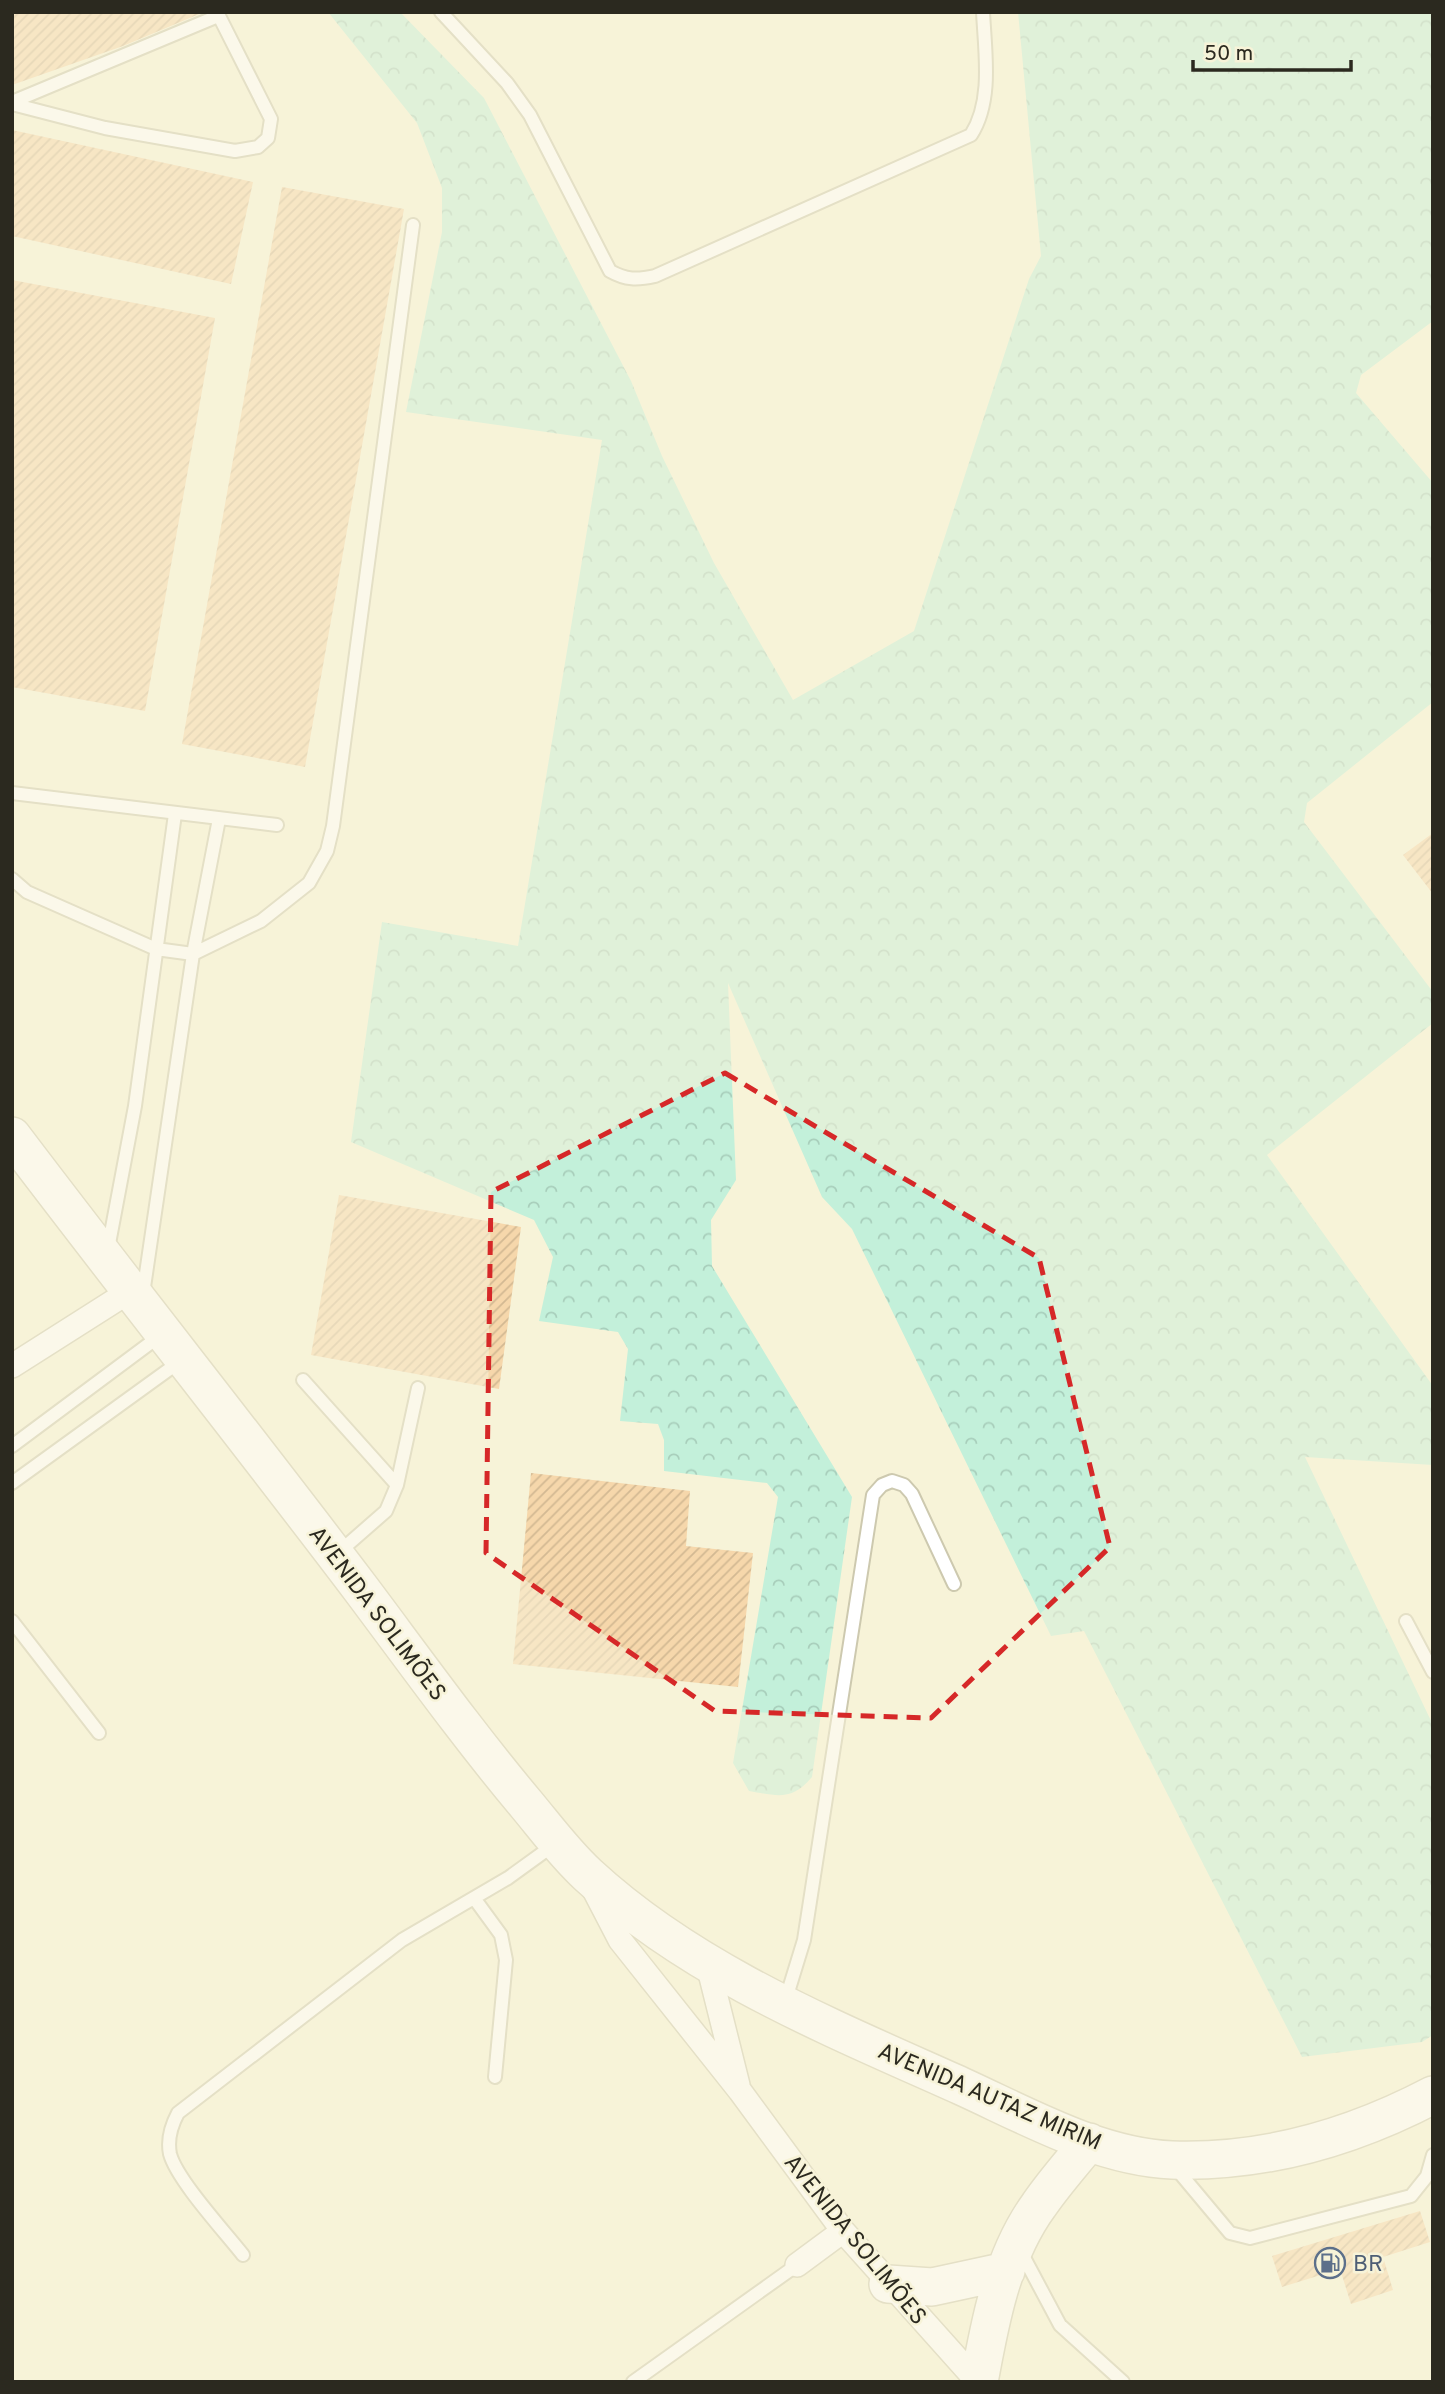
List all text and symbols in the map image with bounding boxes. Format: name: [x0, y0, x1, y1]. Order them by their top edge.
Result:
scale bar: [1193, 28, 1350, 72]
text: 50 m: [1204, 41, 1253, 68]
street label: AVENIDA SOLIMÕES: [301, 1521, 452, 1708]
street label: AVENIDA AUTAZ MIRIM: [873, 2038, 1105, 2159]
street label: AVENIDA SOLIMÕES: [776, 2149, 933, 2332]
fuel station icon: BR: [1313, 2246, 1347, 2280]
place label: BR: [1353, 2251, 1383, 2280]

